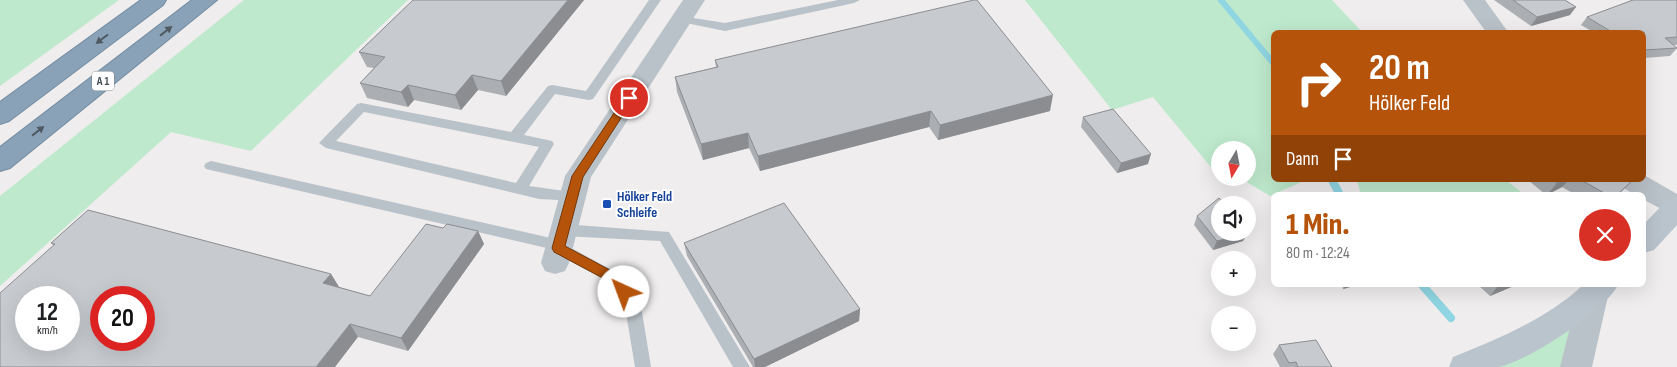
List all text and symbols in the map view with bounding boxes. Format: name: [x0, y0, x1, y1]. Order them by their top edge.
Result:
one-way arrow: [159, 26, 173, 36]
one-way arrow: [96, 34, 109, 45]
text: 20 m: [1369, 47, 1430, 90]
icon: right: [1286, 50, 1351, 115]
road number: A 1: [92, 72, 114, 90]
pin: [608, 77, 650, 119]
icon: arrive: [615, 84, 643, 112]
text: Hölker Feld: [1369, 90, 1450, 117]
one-way arrow: [32, 126, 45, 136]
north arrow: [1211, 141, 1256, 186]
map controls: [1211, 141, 1256, 351]
icon: arrive: [1329, 145, 1357, 173]
text: Dann: [1286, 148, 1319, 171]
place label: Hölker Feld Schleife: [617, 188, 672, 221]
button: sound: [1211, 196, 1256, 241]
marker: Hölker Feld Schleife: [601, 198, 613, 210]
text: 1 Min.: [1286, 207, 1350, 243]
button: close: [1579, 209, 1631, 261]
text: 80 m · 12:24: [1286, 244, 1350, 263]
button: +: [1211, 251, 1256, 296]
position arrow: [597, 265, 649, 317]
speed limit sign: 20: [90, 286, 155, 351]
text: 12: [37, 297, 58, 328]
button: −: [1211, 306, 1256, 351]
text: km/h: [37, 323, 58, 338]

